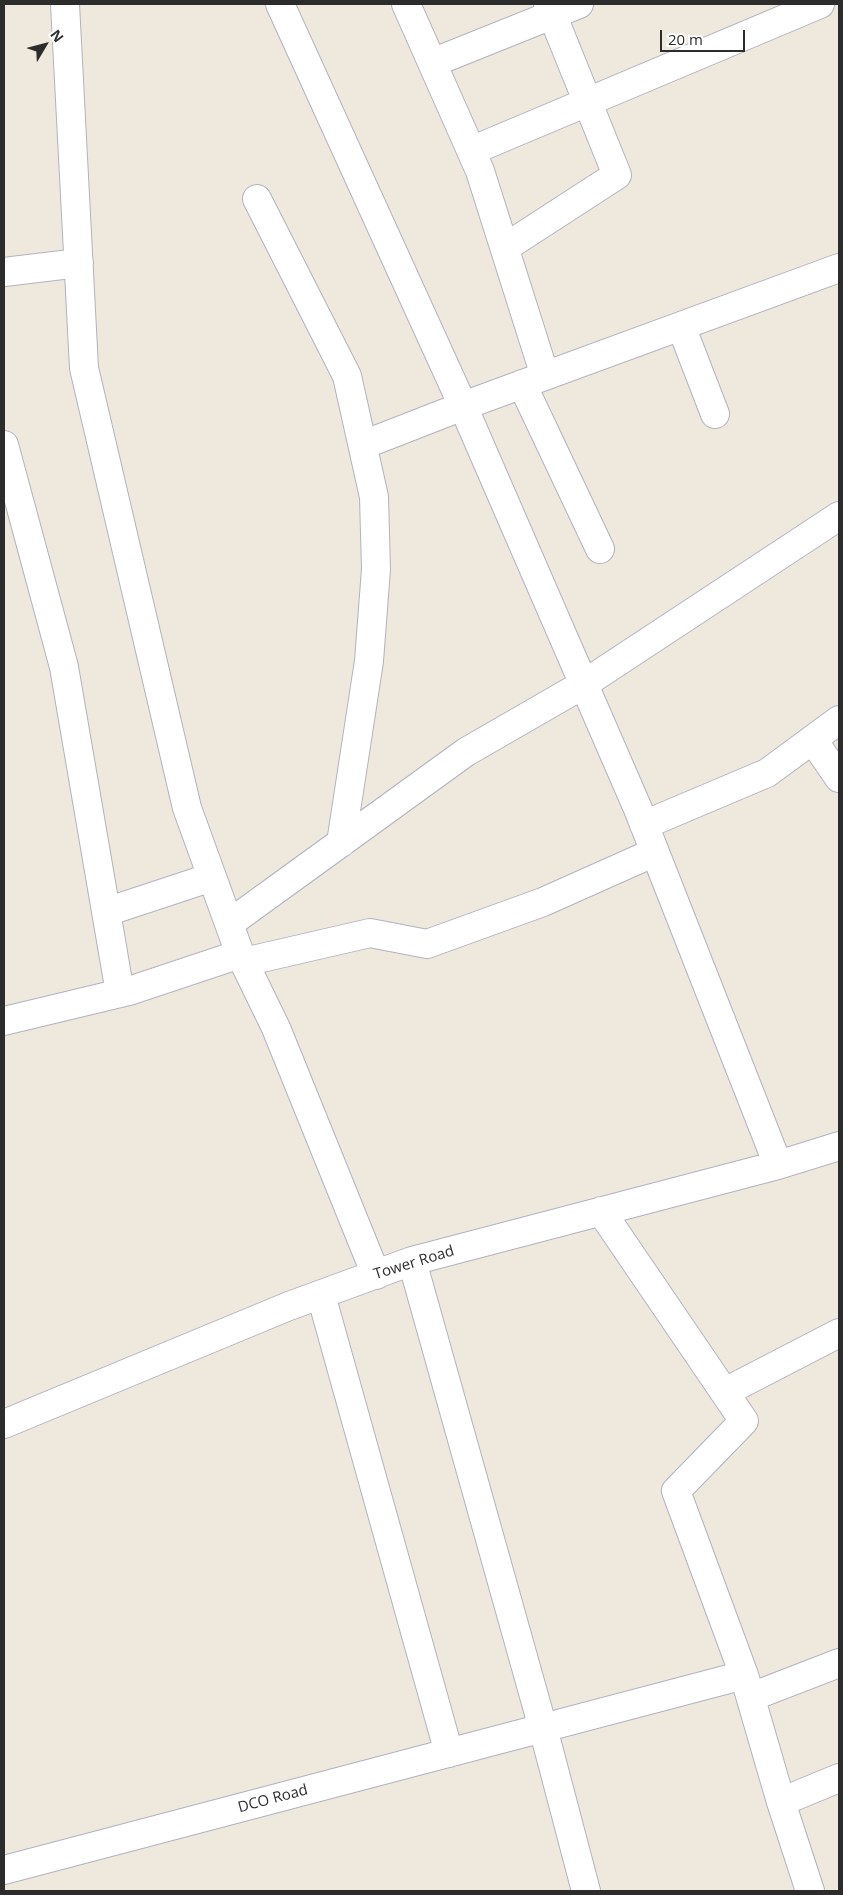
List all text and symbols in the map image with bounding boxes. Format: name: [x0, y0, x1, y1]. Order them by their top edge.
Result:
north arrow: [20, 20, 70, 70]
scale bar: [663, 20, 748, 52]
text: N: [46, 25, 68, 46]
text: 20 m: [668, 29, 703, 49]
street label: Tower Road: [372, 1242, 456, 1284]
street label: DCO Road: [236, 1781, 310, 1817]

